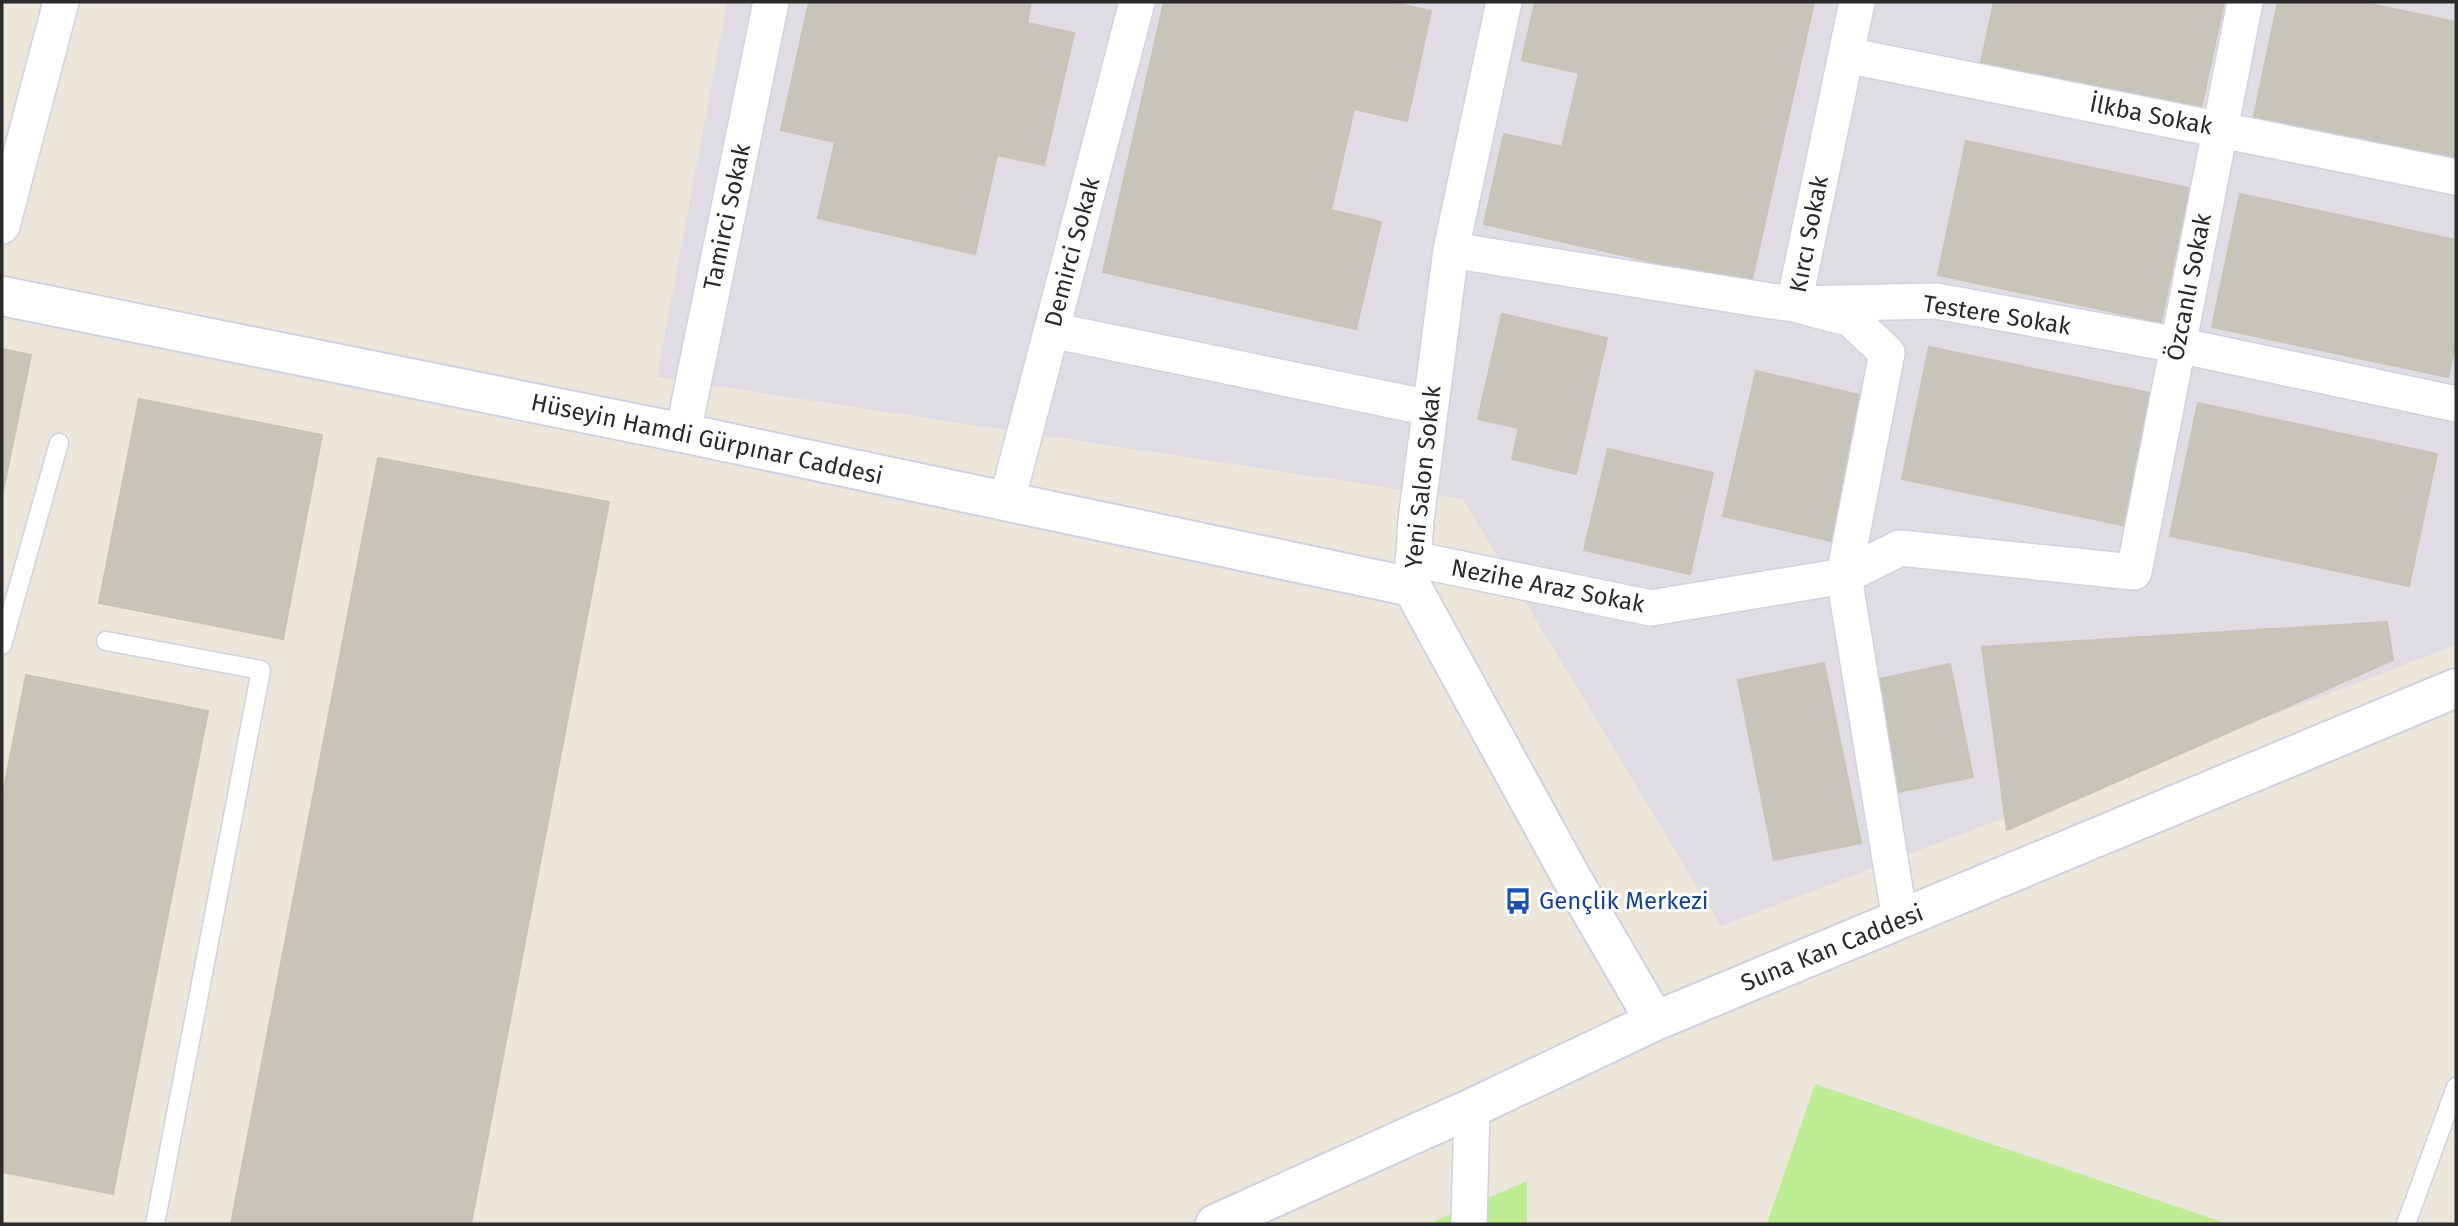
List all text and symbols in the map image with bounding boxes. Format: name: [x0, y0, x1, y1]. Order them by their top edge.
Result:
street label: İlkba Sokak: [2087, 89, 2215, 141]
street label: Tamirci Sokak: [698, 140, 756, 293]
street label: Kırcı Sokak: [1784, 173, 1834, 295]
street label: Demirci Sokak: [1039, 174, 1106, 330]
street label: Özcanlı Sokak: [2161, 210, 2217, 363]
street label: Testere Sokak: [1921, 290, 2074, 341]
street label: Yeni Salon Sokak: [1399, 383, 1447, 570]
street label: Hüseyin Hamdi Gürpınar Caddesi: [528, 388, 886, 490]
street label: Nezihe Araz Sokak: [1449, 554, 1648, 619]
bus stop icon: Gençlik Merkezi: [1503, 886, 1533, 916]
place label: Gençlik Merkezi: [1539, 887, 1708, 915]
street label: Suna Kan Caddesi: [1737, 899, 1927, 997]

